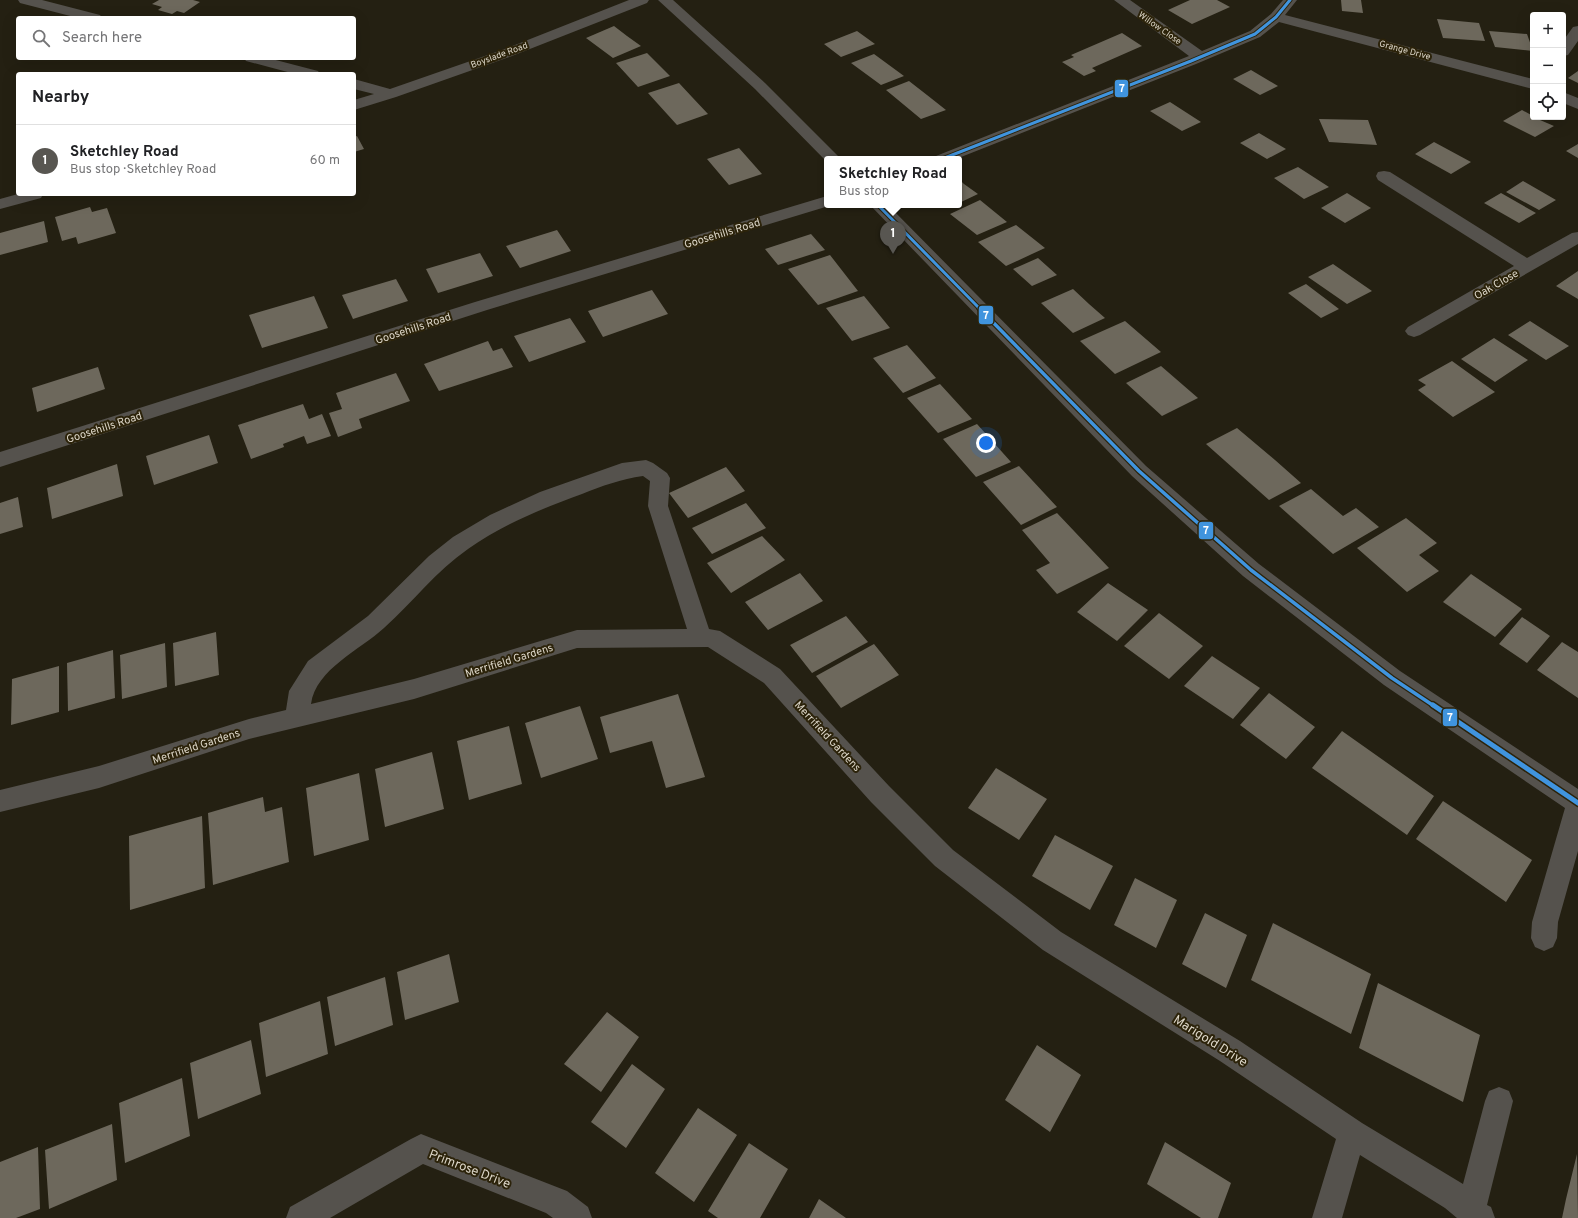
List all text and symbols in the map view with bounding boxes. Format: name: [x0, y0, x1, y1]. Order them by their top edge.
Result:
street label: Willow Close: [1136, 10, 1184, 47]
map controls: [1530, 12, 1566, 120]
button: +: [1530, 12, 1566, 48]
search box: [16, 16, 356, 60]
icon: search: [30, 27, 52, 49]
text: Search here: [62, 29, 142, 48]
street label: Grange Drive: [1378, 38, 1432, 63]
street label: Boyslade Road: [469, 40, 529, 71]
button: −: [1530, 48, 1566, 84]
line badge: 7: [1114, 79, 1129, 98]
text: 7: [1119, 82, 1125, 96]
button: locate: [1530, 84, 1566, 120]
text: Nearby: [32, 87, 89, 109]
text: Sketchley Road: [70, 143, 179, 162]
text: 1: [42, 153, 48, 169]
text: 60 m: [310, 153, 340, 169]
popup: [824, 156, 962, 208]
text: Bus stop · Sketchley Road: [70, 162, 216, 178]
text: Sketchley Road: [839, 165, 947, 184]
text: Bus stop: [839, 184, 889, 200]
street label: Goosehills Road: [683, 216, 762, 252]
pin: 1: [880, 221, 906, 254]
street label: Oak Close: [1472, 267, 1521, 303]
line badge: 7: [978, 305, 994, 325]
text: 7: [983, 309, 989, 323]
street label: Goosehills Road: [374, 310, 453, 348]
street label: Goosehills Road: [65, 409, 144, 447]
your location: [976, 433, 996, 453]
line badge: 7: [1198, 521, 1214, 540]
text: 7: [1203, 524, 1209, 538]
street label: Merrifield Gardens: [464, 641, 555, 681]
street label: Merrifield Gardens: [791, 699, 863, 775]
line badge: 7: [1442, 708, 1458, 727]
text: 7: [1447, 711, 1453, 725]
street label: Merrifield Gardens: [151, 726, 242, 768]
street label: Marigold Drive: [1170, 1013, 1250, 1071]
street label: Primrose Drive: [426, 1147, 512, 1193]

